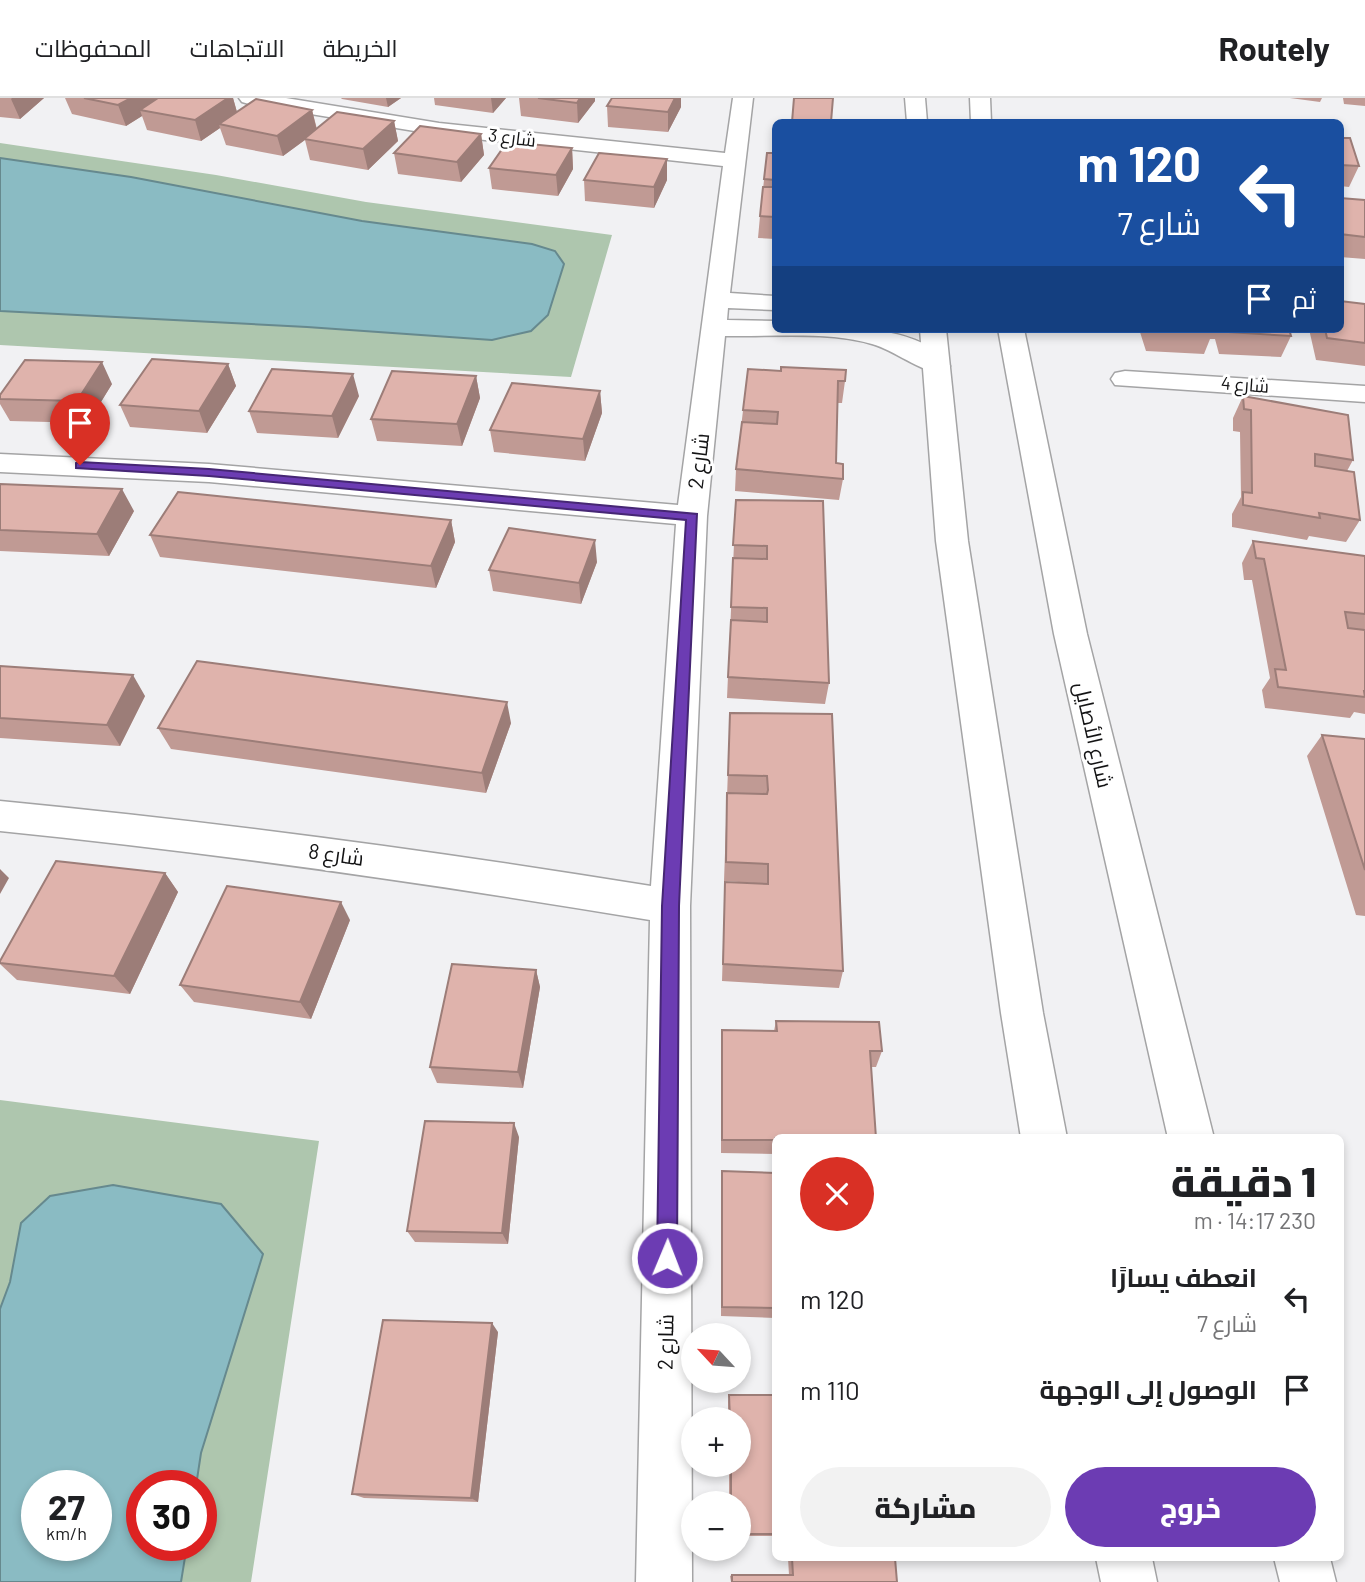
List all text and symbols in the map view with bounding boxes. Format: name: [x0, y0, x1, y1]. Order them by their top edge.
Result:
text: Routely: [1219, 28, 1330, 68]
text: المحفوظات: [35, 33, 152, 62]
text: الاتجاهات: [190, 33, 285, 62]
text: الخريطة: [323, 33, 398, 62]
street label: شارع 3: [487, 123, 537, 153]
text: 120 m: [1078, 133, 1201, 192]
icon: left: [1225, 147, 1316, 238]
text: شارع 7: [1117, 203, 1201, 241]
icon: arrive: [1240, 280, 1278, 318]
text: ثم: [1292, 283, 1316, 314]
street label: شارع 4: [1220, 371, 1270, 399]
pin: [50, 393, 110, 465]
icon: arrive: [61, 404, 99, 442]
street label: شارع 2: [682, 431, 716, 491]
street label: شارع الأصايل: [1067, 679, 1119, 791]
street label: شارع 8: [306, 837, 366, 873]
text: 1 دقيقة: [1171, 1155, 1316, 1205]
button: close: [800, 1157, 874, 1231]
text: 230 m · 14:17: [1194, 1206, 1316, 1234]
position arrow: [630, 1221, 704, 1295]
text: انعطف يسارًا: [1110, 1261, 1257, 1292]
icon: left: [1278, 1280, 1316, 1318]
text: 120 m: [800, 1283, 864, 1314]
text: شارع 7: [1197, 1309, 1257, 1337]
street label: شارع 2: [652, 1314, 680, 1370]
north arrow: [681, 1323, 751, 1393]
map controls: [681, 1323, 751, 1561]
icon: arrive: [1278, 1371, 1316, 1409]
text: الوصول إلى الوجهة: [1039, 1373, 1257, 1404]
text: 110 m: [800, 1374, 860, 1405]
button: +: [681, 1407, 751, 1477]
button: مشاركة: [800, 1467, 1051, 1547]
button: خروج: [1065, 1467, 1316, 1547]
speed limit sign: 30: [126, 1470, 217, 1561]
text: 27: [48, 1485, 85, 1527]
button: −: [681, 1491, 751, 1561]
text: km/h: [46, 1522, 87, 1544]

